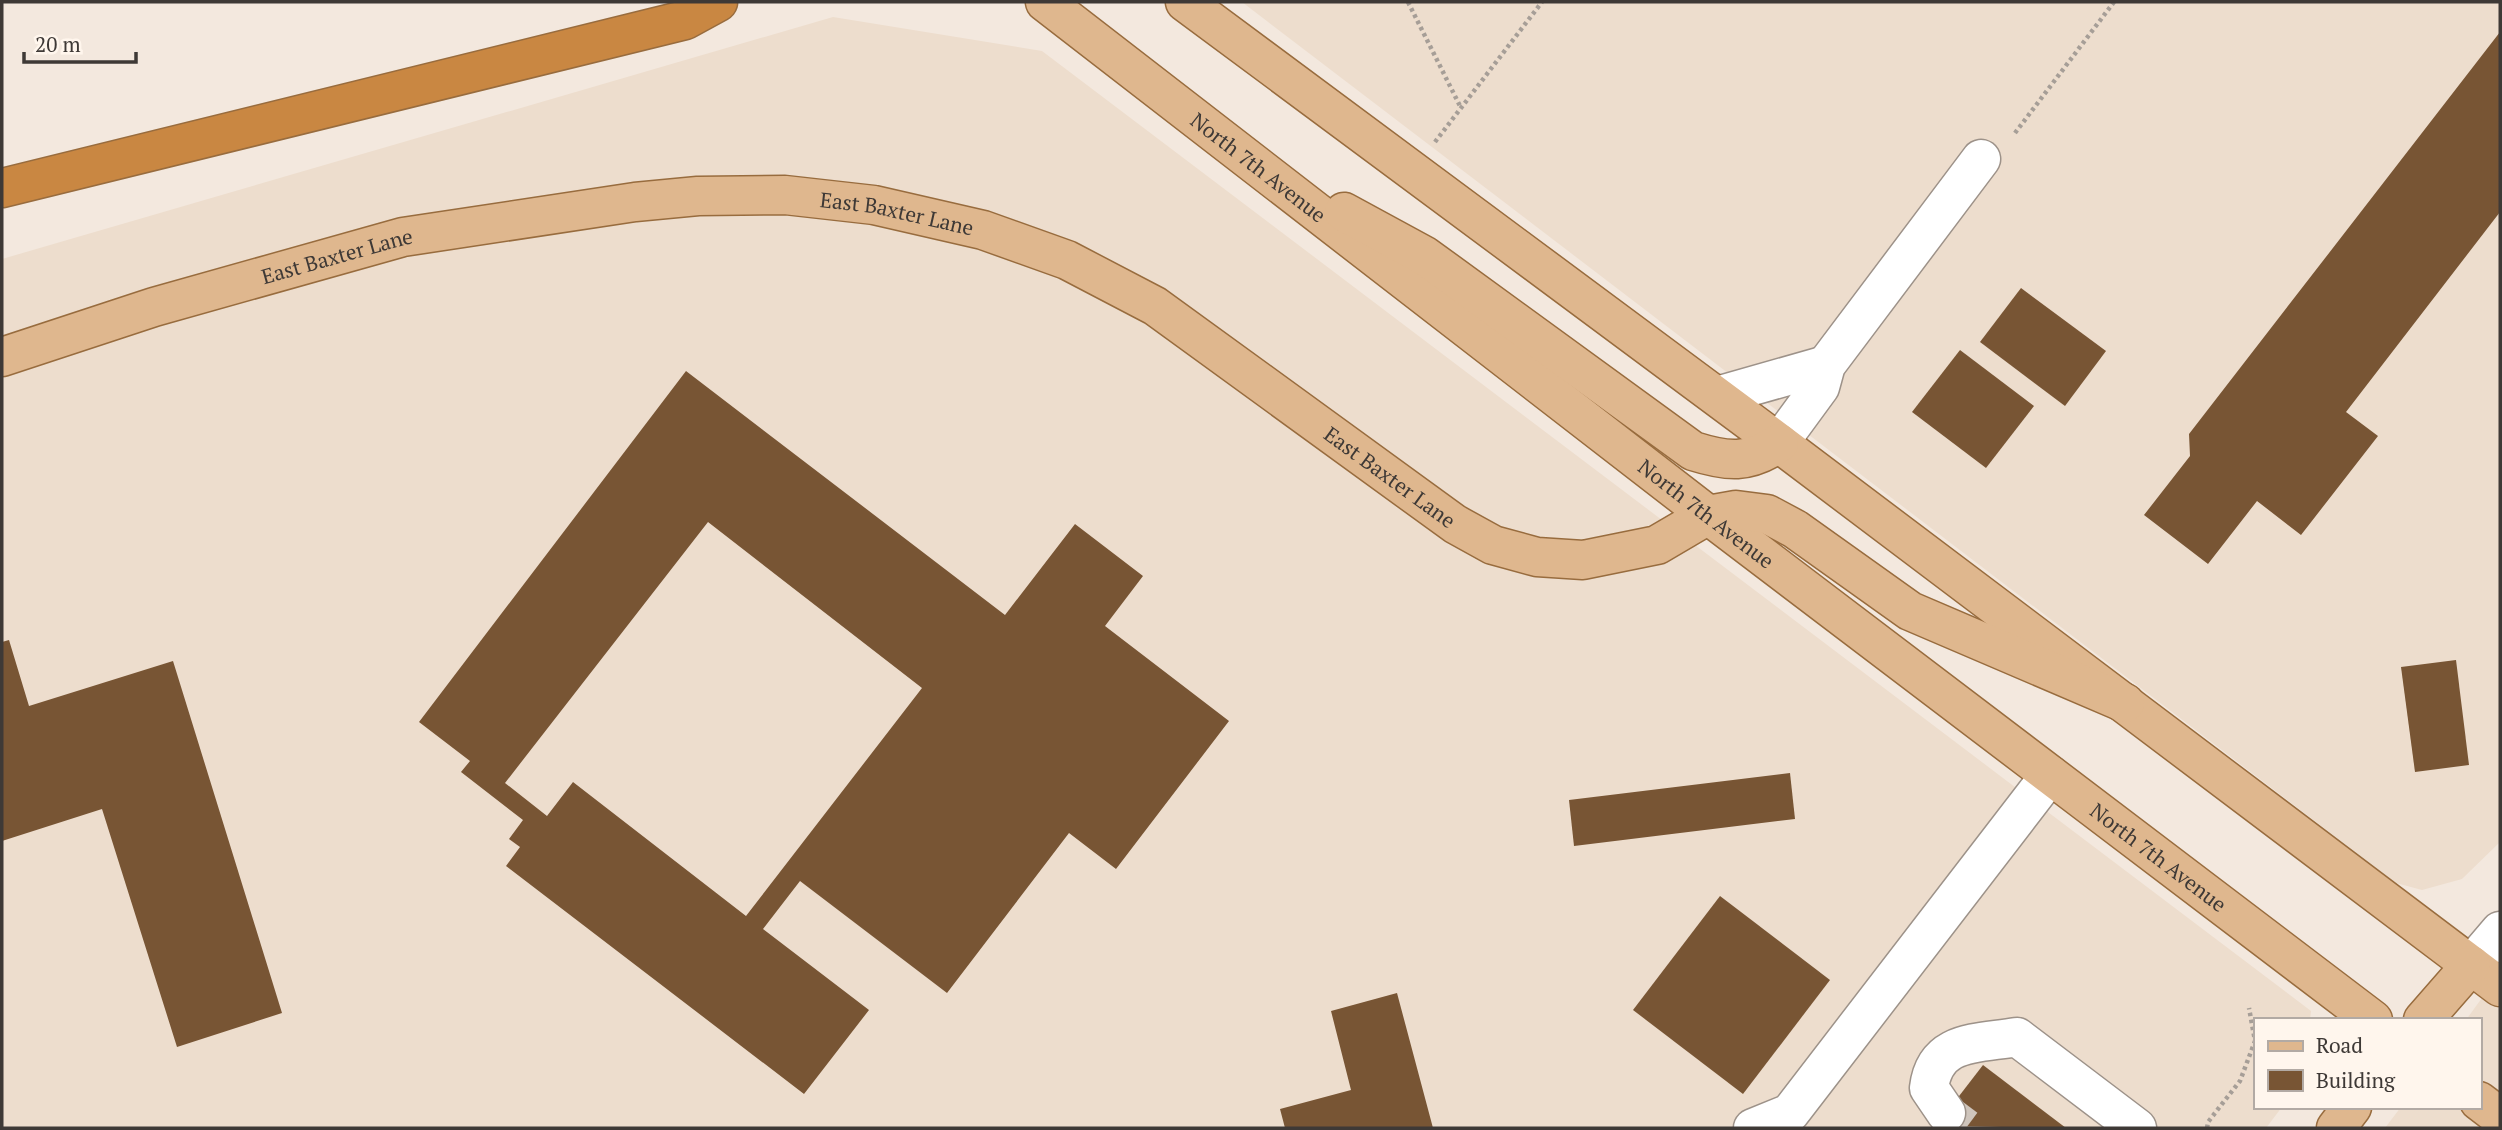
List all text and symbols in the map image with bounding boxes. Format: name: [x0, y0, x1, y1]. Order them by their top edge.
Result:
scale bar: [24, 21, 136, 65]
text: 20 m: [35, 30, 81, 58]
street label: North 7th Avenue: [1185, 106, 1332, 229]
street label: East Baxter Lane: [819, 185, 976, 241]
street label: East Baxter Lane: [258, 222, 414, 290]
street label: East Baxter Lane: [1319, 420, 1461, 534]
street label: North 7th Avenue: [1633, 452, 1780, 574]
street label: North 7th Avenue: [2085, 796, 2232, 918]
legend: [2254, 1018, 2481, 1109]
text: Road: [2316, 1031, 2363, 1059]
text: Building: [2316, 1066, 2396, 1094]

